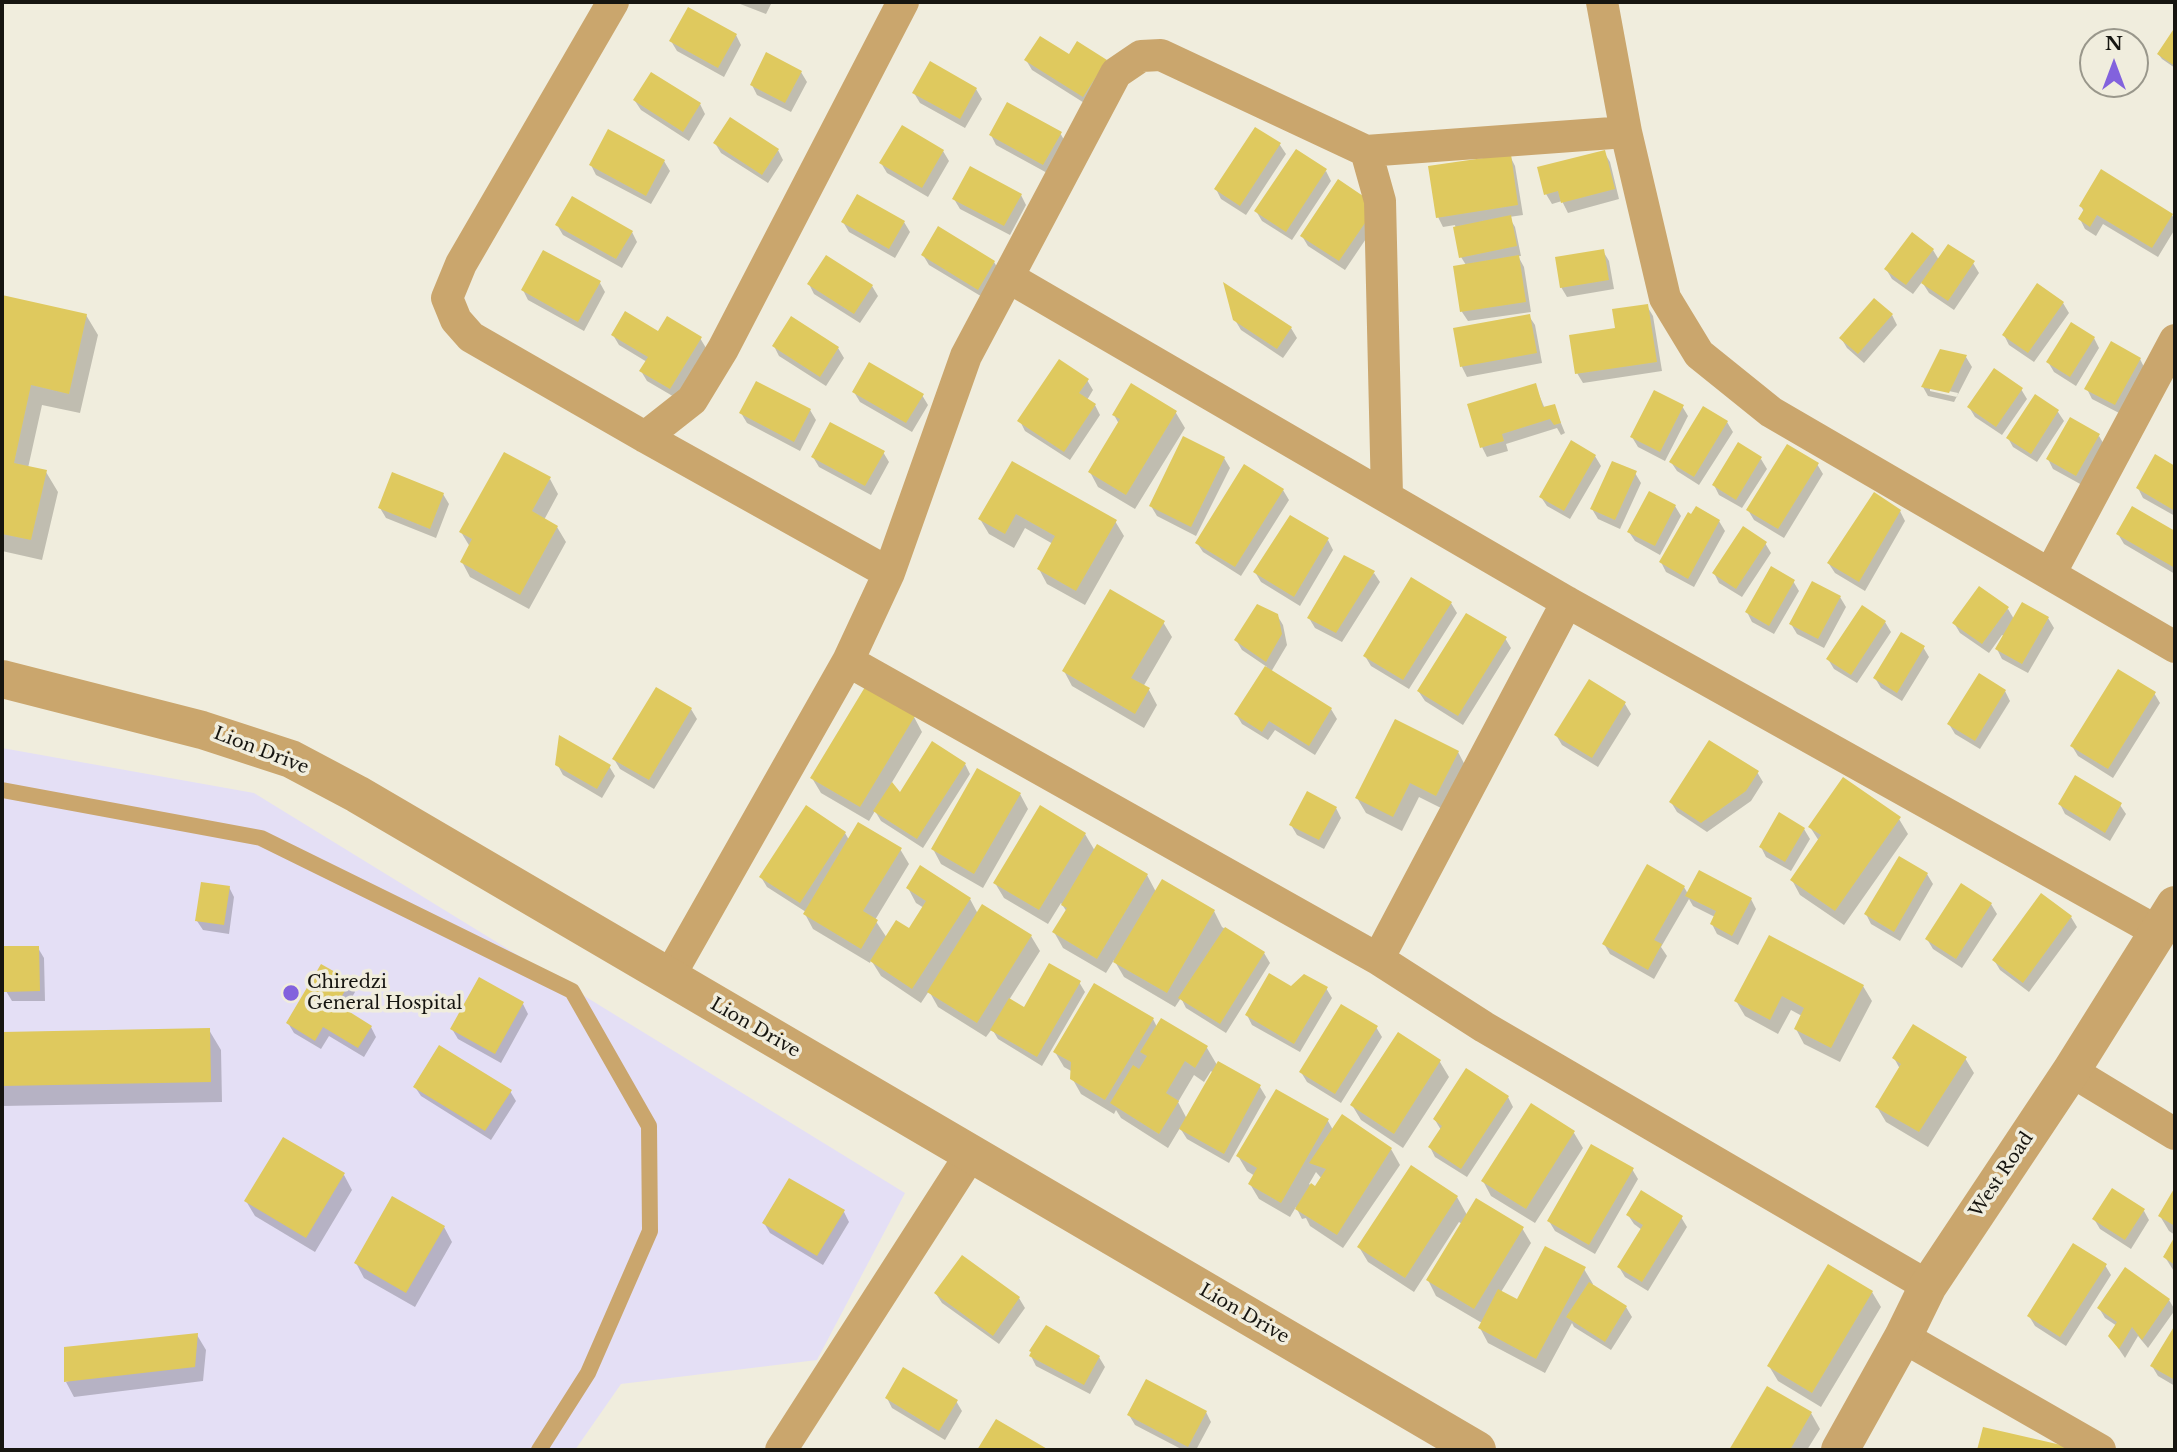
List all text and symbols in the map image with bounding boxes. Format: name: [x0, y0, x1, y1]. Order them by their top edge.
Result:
north arrow: [2079, 28, 2149, 98]
text: N: [2105, 32, 2123, 55]
street label: Lion Drive: [210, 723, 312, 779]
place label: Chiredzi General Hospital: [307, 972, 462, 1014]
marker: Chiredzi General Hospital: [281, 983, 301, 1003]
street label: Lion Drive: [706, 994, 804, 1062]
street label: West Road: [1966, 1128, 2038, 1222]
street label: Lion Drive: [1195, 1280, 1293, 1348]

